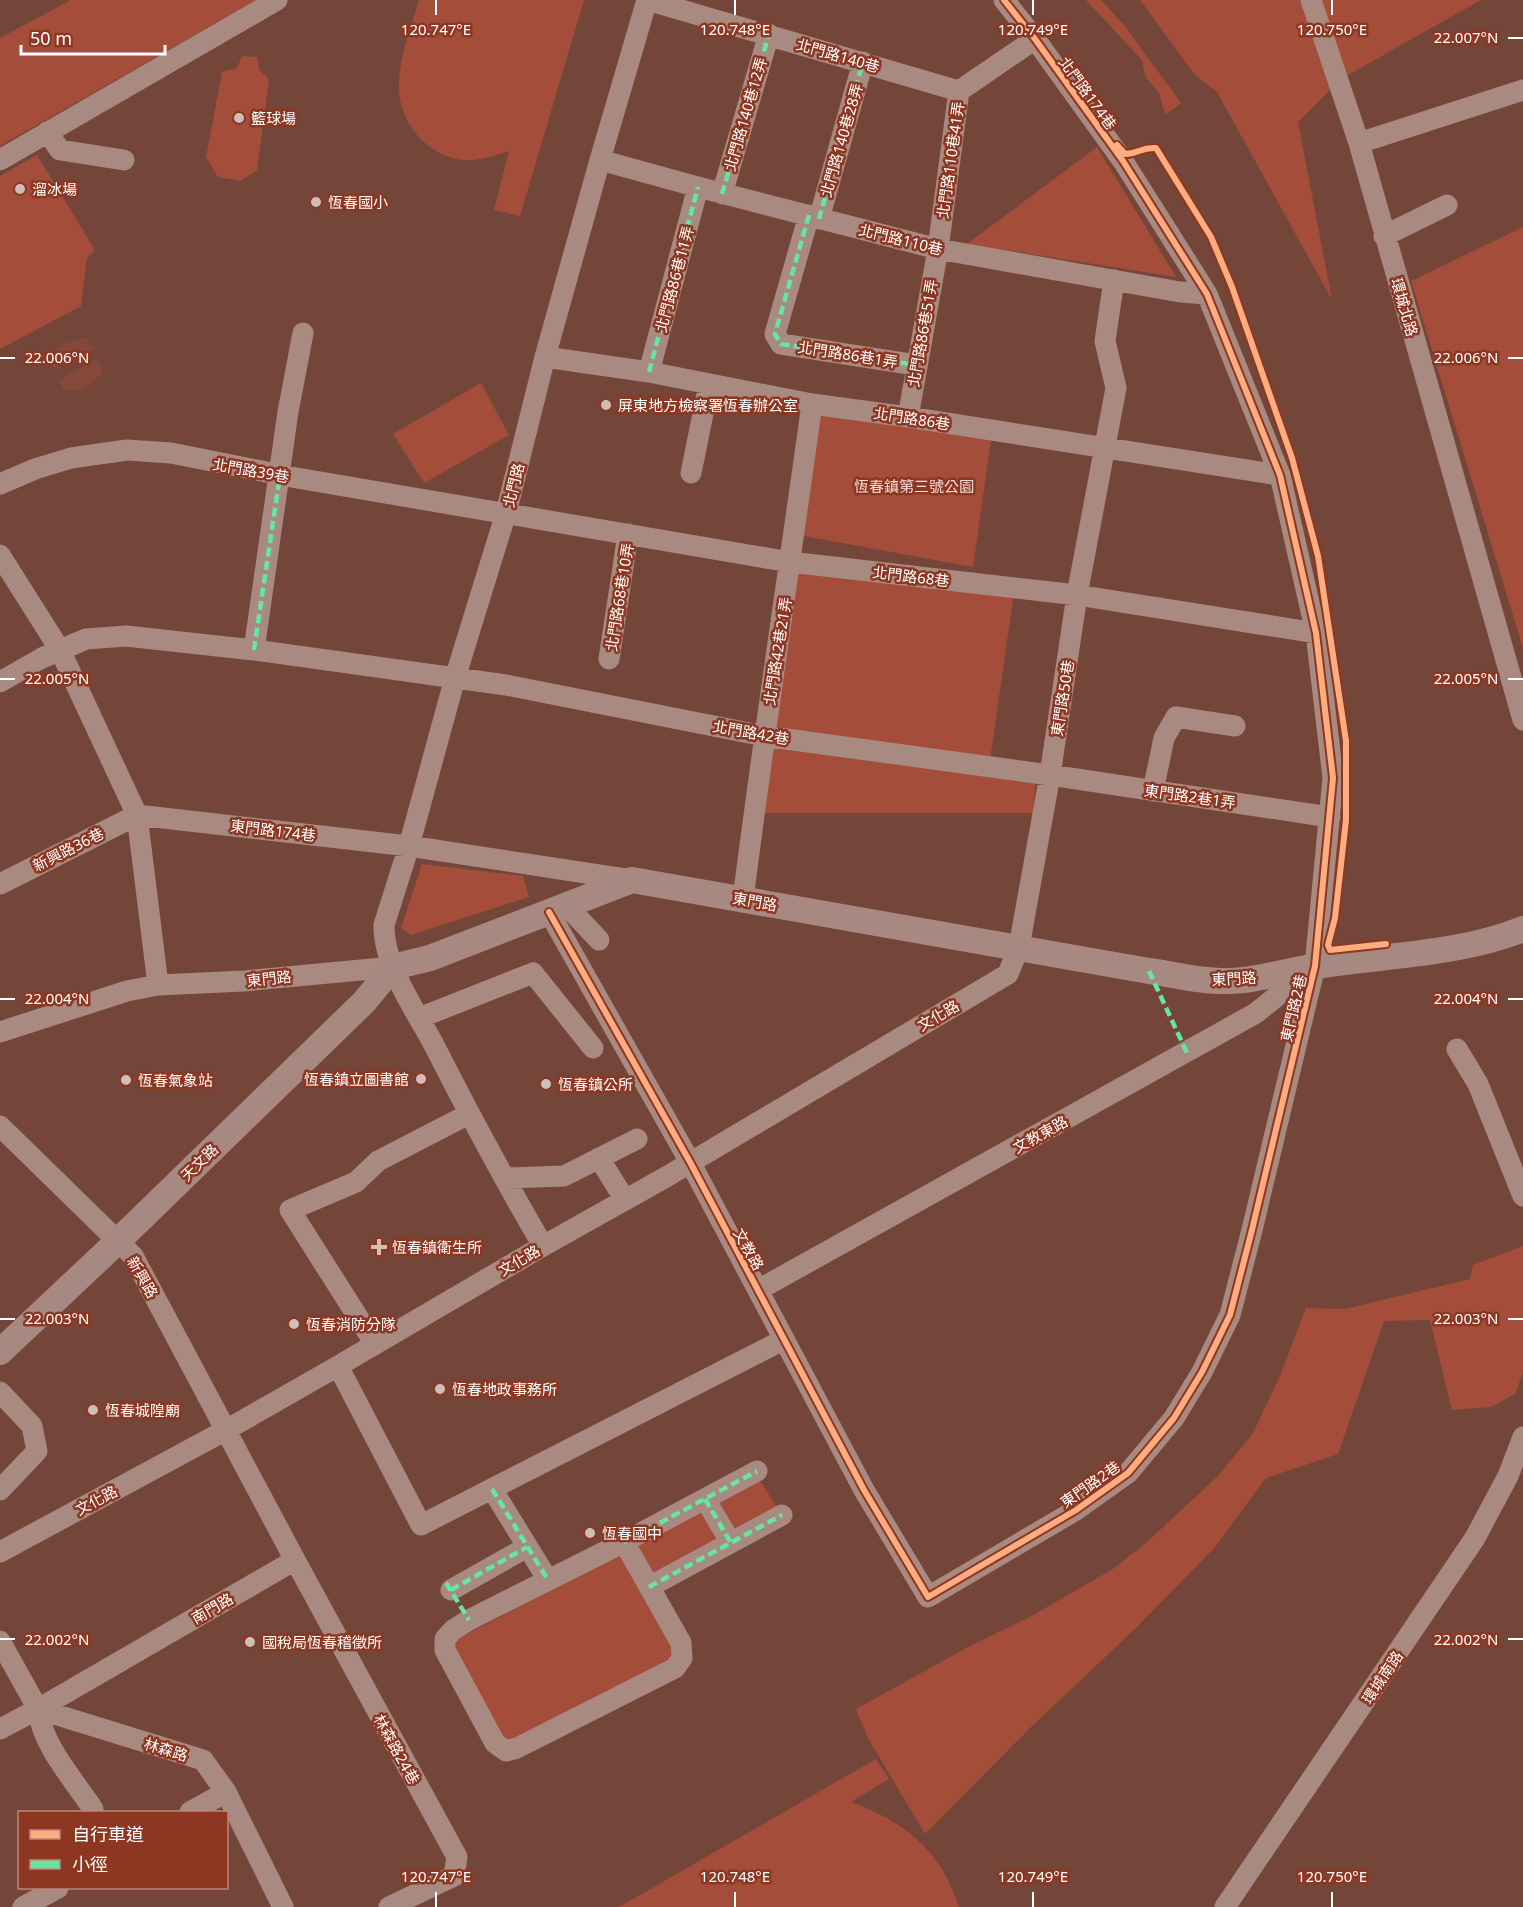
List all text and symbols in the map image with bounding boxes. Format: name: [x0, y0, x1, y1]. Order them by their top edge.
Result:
scale bar: [21, 18, 165, 56]
text: 120.747°E: [401, 19, 471, 39]
text: 120.748°E: [700, 19, 770, 39]
text: 120.749°E: [998, 19, 1068, 39]
text: 120.750°E: [1297, 19, 1367, 39]
text: 50 m: [30, 26, 72, 50]
text: 22.007°N: [1434, 27, 1498, 47]
street label: 北門路140巷: [794, 34, 882, 76]
street label: 北門路174巷: [1055, 52, 1121, 134]
street label: 北門路140巷12弄: [719, 55, 771, 173]
street label: 北門路140巷28弄: [815, 81, 867, 199]
street label: 北門路110巷41弄: [932, 100, 968, 220]
place label: 籃球場: [251, 108, 296, 128]
marker: 籃球場: [232, 111, 246, 125]
place label: 溜冰場: [32, 179, 77, 199]
marker: 溜冰場: [13, 182, 27, 196]
place label: 恆春國小: [328, 192, 388, 212]
marker: 恆春國小: [309, 195, 323, 209]
street label: 北門路110巷: [857, 219, 945, 259]
street label: 北門路86巷11弄: [650, 224, 698, 334]
street label: 環城北路: [1387, 275, 1423, 339]
street label: 北門路86巷51弄: [903, 277, 941, 389]
street label: 北門路86巷1弄: [797, 336, 899, 372]
text: 22.006°N: [25, 347, 89, 367]
text: 22.006°N: [1434, 347, 1498, 367]
place label: 屏東地方檢察署恆春辦公室: [618, 395, 798, 415]
marker: 屏東地方檢察署恆春辦公室: [599, 398, 613, 412]
street label: 北門路86巷: [872, 402, 952, 434]
street label: 北門路39巷: [211, 453, 291, 487]
street label: 北門路: [498, 461, 528, 509]
park label: 恆春鎮第三號公園: [854, 476, 974, 496]
street label: 北門路68巷10弄: [601, 541, 637, 653]
street label: 北門路68巷: [871, 561, 951, 591]
street label: 北門路42巷21弄: [759, 595, 795, 707]
street label: 東門路50巷: [1046, 658, 1078, 738]
text: 22.005°N: [25, 668, 89, 688]
text: 22.005°N: [1434, 668, 1498, 688]
street label: 北門路42巷: [711, 715, 791, 749]
street label: 東門路2巷1弄: [1143, 780, 1237, 812]
street label: 東門路174巷: [229, 815, 317, 845]
street label: 新興路36巷: [29, 823, 107, 875]
street label: 東門路: [731, 887, 779, 915]
street label: 東門路: [246, 966, 292, 990]
street label: 東門路: [1211, 967, 1257, 989]
street label: 東門路2巷: [1276, 972, 1310, 1044]
text: 22.004°N: [25, 988, 89, 1008]
text: 22.004°N: [1434, 988, 1498, 1008]
street label: 文化路: [914, 995, 962, 1035]
place label: 恆春鎮立圖書館: [304, 1069, 409, 1089]
place label: 恆春氣象站: [138, 1070, 213, 1090]
marker: 恆春鎮立圖書館: [414, 1072, 428, 1086]
marker: 恆春氣象站: [119, 1073, 133, 1087]
place label: 恆春鎮公所: [558, 1074, 633, 1094]
marker: 恆春鎮公所: [539, 1077, 553, 1091]
street label: 文教東路: [1009, 1111, 1071, 1157]
street label: 天文路: [176, 1139, 222, 1185]
street label: 文教路: [729, 1224, 769, 1274]
place label: 恆春鎮衛生所: [392, 1237, 482, 1257]
marker: 恆春鎮衛生所: [370, 1238, 388, 1256]
street label: 文化路: [495, 1240, 543, 1280]
street label: 新興路: [123, 1253, 163, 1301]
text: 22.003°N: [25, 1308, 89, 1328]
text: 22.003°N: [1434, 1308, 1498, 1328]
place label: 恆春消防分隊: [306, 1314, 396, 1334]
marker: 恆春消防分隊: [287, 1317, 301, 1331]
place label: 恆春地政事務所: [452, 1379, 557, 1399]
marker: 恆春地政事務所: [433, 1382, 447, 1396]
place label: 恆春城隍廟: [105, 1400, 180, 1420]
marker: 恆春城隍廟: [86, 1403, 100, 1417]
street label: 東門路2巷: [1056, 1456, 1124, 1512]
street label: 文化路: [71, 1481, 121, 1519]
place label: 恆春國中: [602, 1523, 662, 1543]
marker: 恆春國中: [583, 1526, 597, 1540]
street label: 南門路: [188, 1588, 236, 1628]
text: 22.002°N: [25, 1629, 89, 1649]
text: 22.002°N: [1434, 1629, 1498, 1649]
place label: 國稅局恆春稽徵所: [262, 1632, 382, 1652]
marker: 國稅局恆春稽徵所: [243, 1635, 257, 1649]
street label: 環城南路: [1357, 1647, 1407, 1707]
street label: 林森路24巷: [370, 1710, 424, 1788]
street label: 林森路: [142, 1733, 190, 1765]
legend: [18, 1811, 228, 1889]
text: 自行車道: [72, 1822, 144, 1846]
text: 小徑: [72, 1852, 108, 1876]
text: 120.747°E: [401, 1866, 471, 1886]
text: 120.748°E: [700, 1866, 770, 1886]
text: 120.749°E: [998, 1866, 1068, 1886]
text: 120.750°E: [1297, 1866, 1367, 1886]

